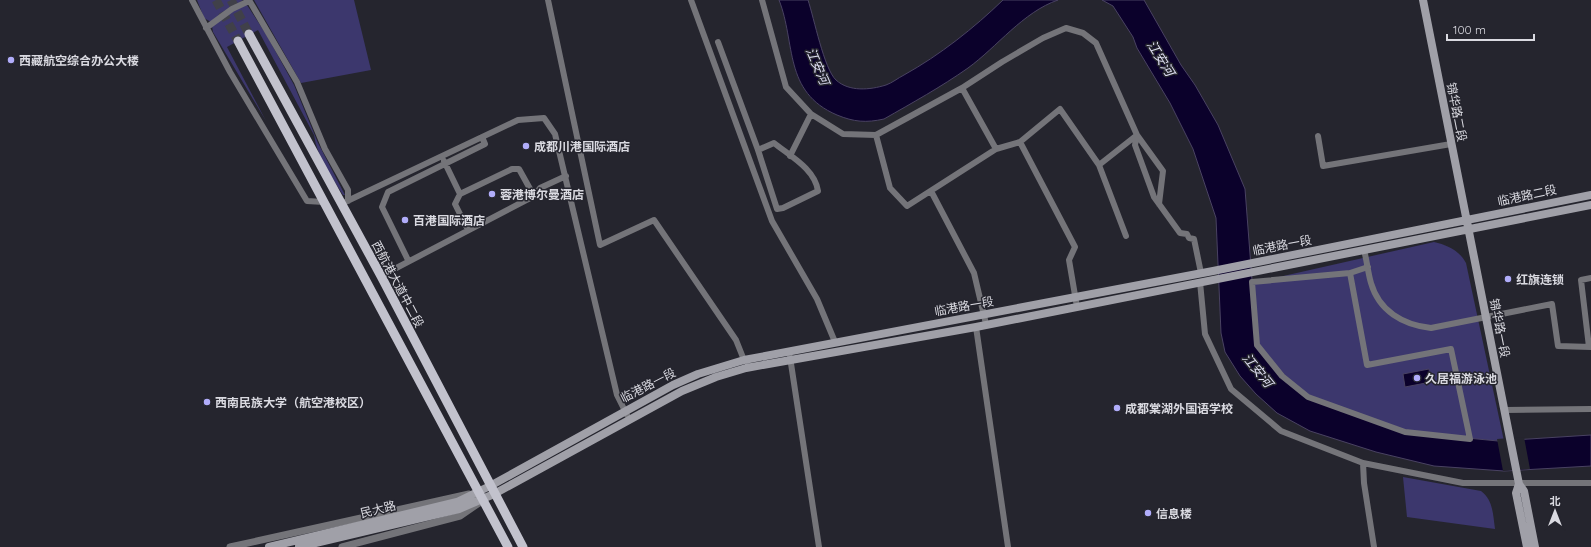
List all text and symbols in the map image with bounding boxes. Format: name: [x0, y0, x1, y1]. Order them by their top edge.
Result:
scale bar: [1447, 16, 1534, 42]
text: 100 m: [1453, 22, 1486, 37]
water label: 江安河: [1144, 37, 1180, 81]
water label: 江安河: [803, 45, 834, 90]
place label: 西藏航空综合办公大楼: [19, 53, 139, 68]
marker: 西藏航空综合办公大楼: [6, 55, 16, 65]
street label: 锦华路二段: [1444, 81, 1470, 143]
place label: 成都川港国际酒店: [534, 139, 630, 154]
marker: 成都川港国际酒店: [521, 141, 531, 151]
street label: 临港路二段: [1496, 181, 1558, 209]
place label: 蓉港博尔曼酒店: [500, 187, 584, 202]
marker: 蓉港博尔曼酒店: [487, 189, 497, 199]
place label: 百港国际酒店: [413, 213, 485, 228]
marker: 百港国际酒店: [400, 215, 410, 225]
street label: 临港路一段: [1251, 232, 1313, 258]
street label: 西航港大道中二段: [369, 238, 427, 330]
place label: 红旗连锁: [1516, 272, 1564, 287]
marker: 红旗连锁: [1503, 274, 1513, 284]
street label: 临港路一段: [933, 293, 995, 319]
street label: 锦华路一段: [1487, 297, 1513, 359]
water label: 江安河: [1240, 350, 1278, 393]
street label: 临港路一段: [618, 365, 678, 405]
place label: 久居福游泳池: [1425, 371, 1497, 386]
marker: 久居福游泳池: [1412, 373, 1422, 383]
place label: 西南民族大学（航空港校区）: [215, 395, 371, 410]
marker: 西南民族大学（航空港校区）: [202, 397, 212, 407]
place label: 成都棠湖外国语学校: [1125, 401, 1233, 416]
marker: 成都棠湖外国语学校: [1112, 403, 1122, 413]
north arrow: [1535, 491, 1575, 531]
text: 北: [1550, 494, 1561, 508]
street label: 民大路: [359, 497, 397, 521]
place label: 信息楼: [1156, 506, 1192, 521]
marker: 信息楼: [1143, 508, 1153, 518]

